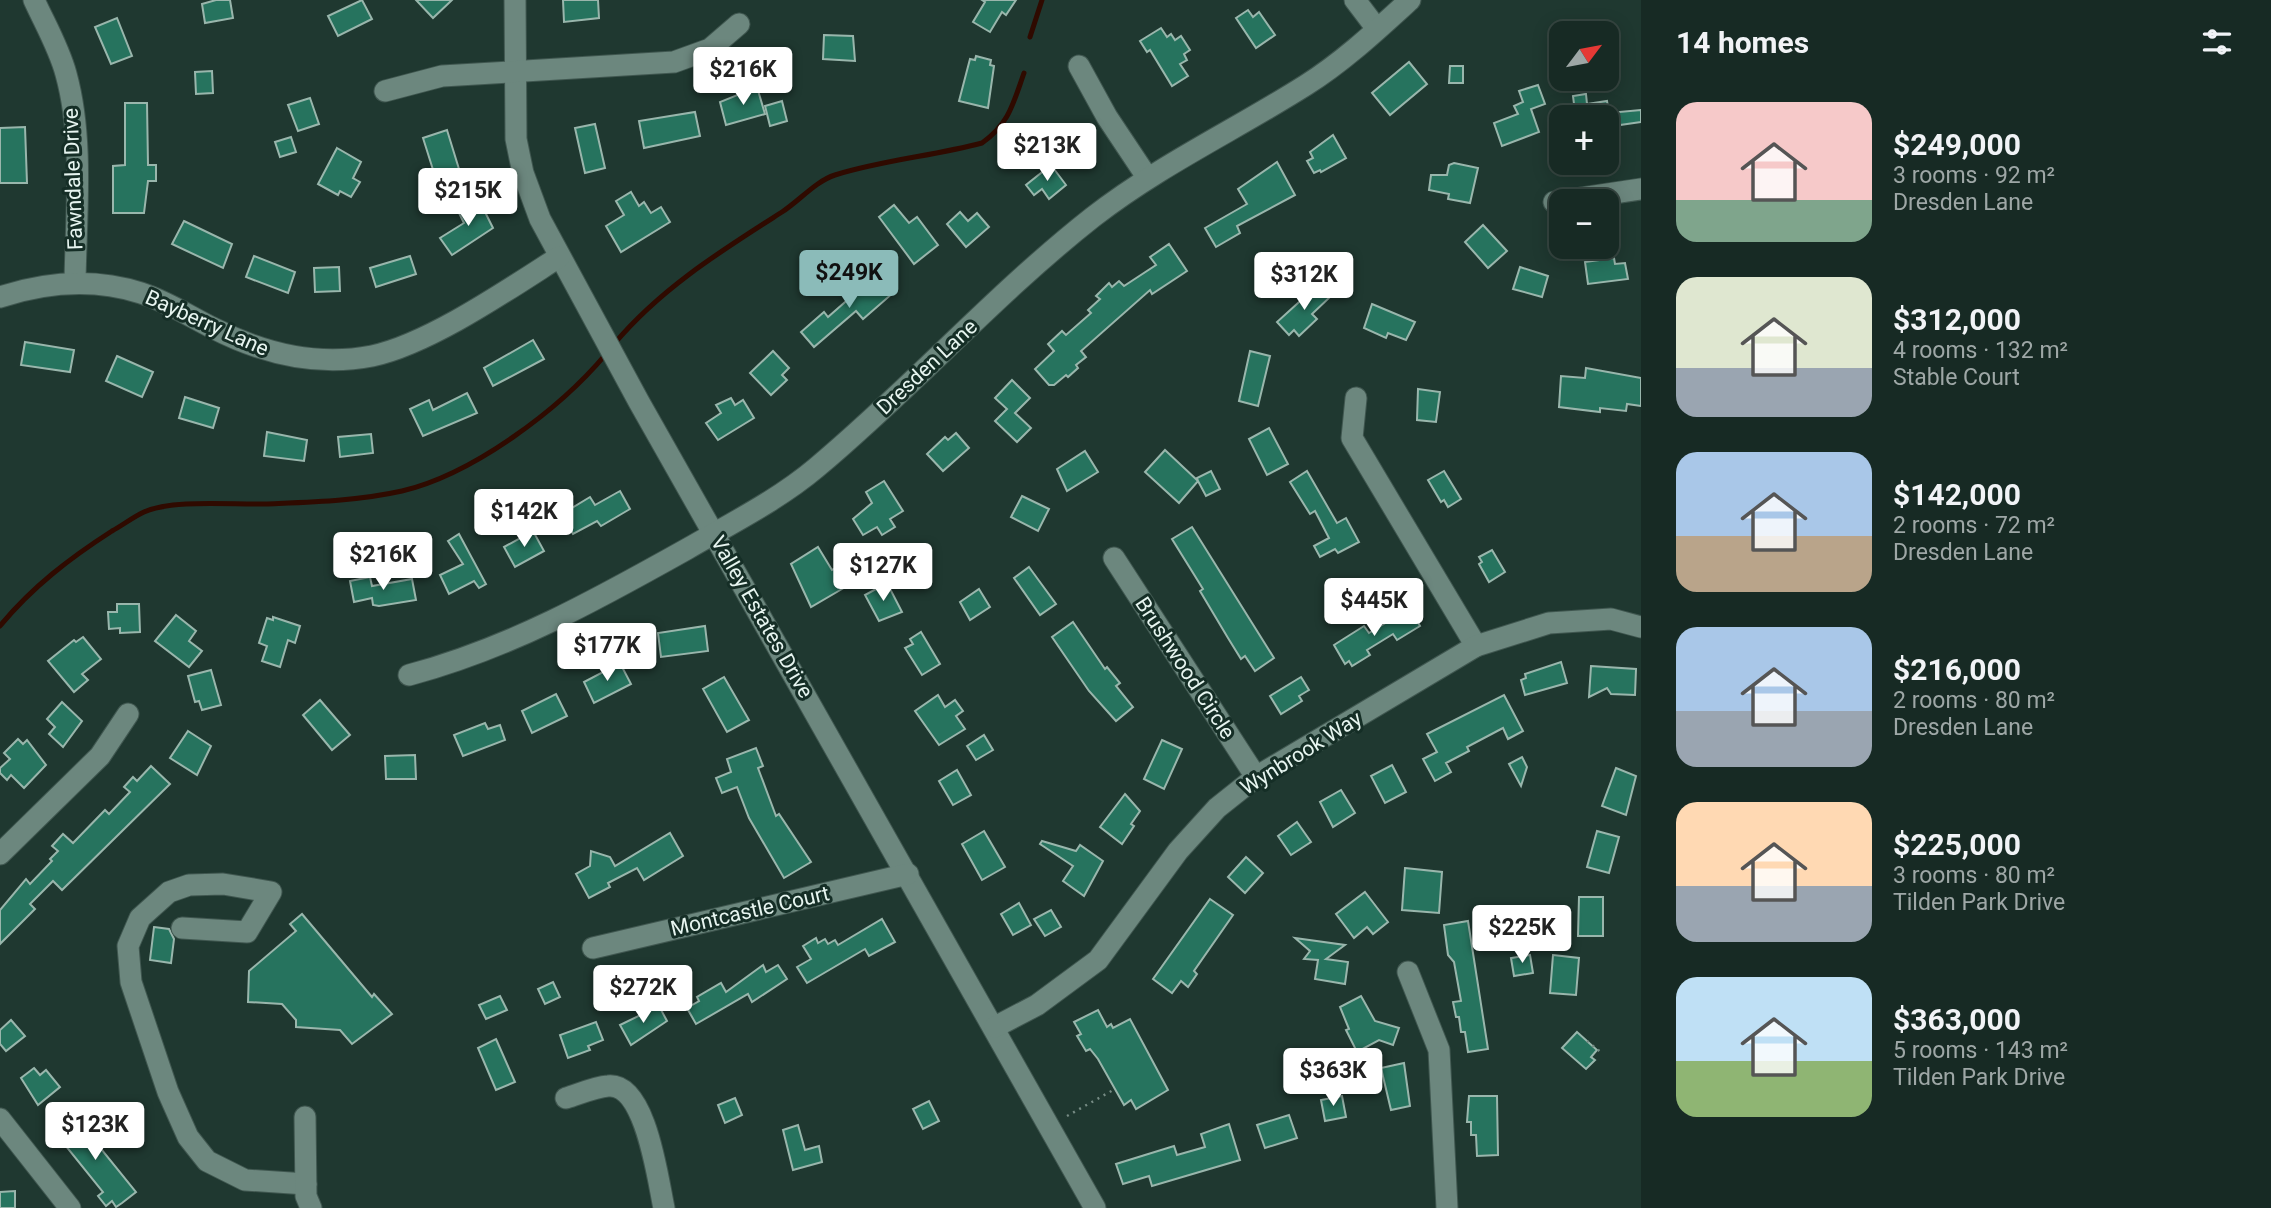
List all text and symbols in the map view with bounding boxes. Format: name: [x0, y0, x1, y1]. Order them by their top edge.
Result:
north arrow: [1549, 21, 1619, 91]
map controls: [1549, 21, 1619, 259]
icon: filters: [2198, 23, 2236, 61]
text: 14 homes: [1676, 25, 1809, 60]
pin: $216K: [694, 48, 792, 107]
text: $216K: [709, 56, 777, 83]
button: +: [1549, 105, 1619, 175]
street label: Fawndale Drive: [59, 108, 87, 250]
pin: $213K: [998, 124, 1096, 183]
text: $249,000: [1893, 127, 2021, 162]
icon: home: [1732, 130, 1816, 214]
text: $213K: [1013, 132, 1081, 159]
text: 3 rooms · 92 m²: [1893, 162, 2055, 189]
pin: $215K: [419, 168, 517, 228]
text: $215K: [434, 177, 502, 204]
button: −: [1549, 189, 1619, 259]
text: Dresden Lane: [1893, 189, 2033, 216]
pin: $249K: [800, 250, 898, 310]
pin: $312K: [1255, 252, 1353, 312]
text: $249K: [815, 259, 883, 286]
text: $312K: [1270, 261, 1338, 288]
street label: Bayberry Lane: [142, 285, 272, 361]
text: $312,000: [1893, 302, 2021, 337]
icon: home: [1732, 305, 1816, 389]
street label: Dresden Lane: [872, 315, 982, 419]
text: 4 rooms · 132 m²: [1893, 337, 2068, 364]
text: Stable Court: [1893, 364, 2020, 391]
text: $142,000: [1893, 477, 2021, 512]
icon: home: [1732, 480, 1816, 564]
pin: $142K: [475, 490, 573, 549]
text: $142K: [490, 498, 558, 525]
text: 2 rooms · 72 m²: [1893, 512, 2055, 539]
pin: $216K: [334, 532, 432, 592]
street label: Valley Estates Drive: [706, 532, 818, 702]
text: Dresden Lane: [1893, 539, 2033, 566]
text: $216K: [349, 541, 417, 568]
pin: $127K: [834, 544, 932, 603]
text: $127K: [849, 552, 917, 579]
pin: $445K: [1325, 578, 1423, 638]
text: $445K: [1340, 587, 1408, 614]
street label: Brushwood Circle: [1130, 593, 1240, 743]
pin: $177K: [558, 624, 656, 683]
text: $177K: [573, 632, 641, 659]
text: $216,000: [1893, 652, 2021, 687]
icon: home: [1732, 655, 1816, 739]
text: 2 rooms · 80 m²: [1893, 687, 2055, 714]
street label: Wynbrook Way: [1236, 706, 1366, 800]
text: Dresden Lane: [1893, 714, 2033, 741]
text: $225,000: [1893, 827, 2021, 862]
icon: home: [1732, 830, 1816, 914]
text: 3 rooms · 80 m²: [1893, 862, 2055, 889]
street label: Montcastle Court: [668, 881, 832, 941]
text: Tilden Park Drive: [1893, 889, 2065, 916]
pin: $225K: [1473, 906, 1571, 965]
text: $225K: [1488, 914, 1556, 941]
pin: $272K: [594, 965, 692, 1025]
text: $272K: [609, 974, 677, 1001]
text: $363,000: [1893, 1002, 2021, 1037]
icon: home: [1732, 1005, 1816, 1089]
text: 5 rooms · 143 m²: [1893, 1037, 2068, 1064]
pin: $363K: [1284, 1048, 1382, 1108]
text: $363K: [1299, 1057, 1367, 1084]
text: Tilden Park Drive: [1893, 1064, 2065, 1091]
pin: $123K: [46, 1102, 144, 1162]
text: $123K: [61, 1111, 129, 1138]

